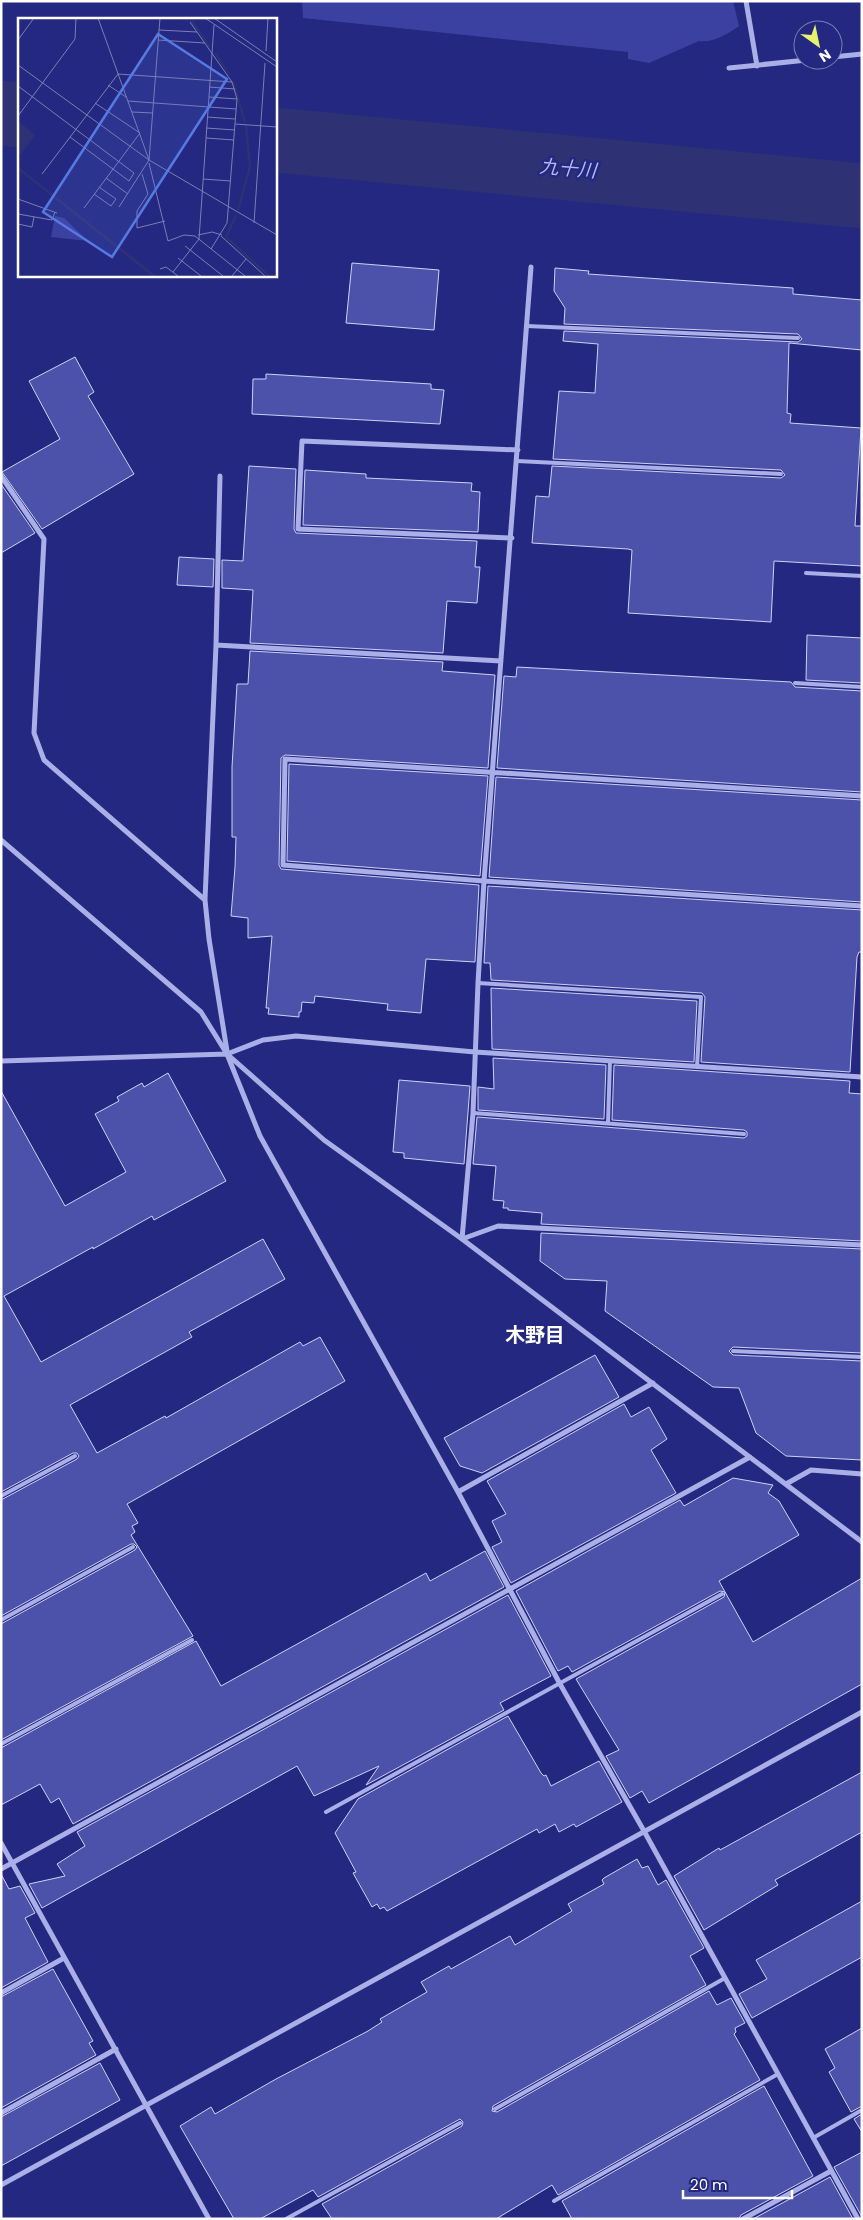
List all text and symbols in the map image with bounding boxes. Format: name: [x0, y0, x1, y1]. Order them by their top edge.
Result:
inset map: [18, 18, 276, 276]
north arrow: [793, 20, 843, 70]
text: N: [815, 45, 835, 67]
water label: 九十川: [538, 153, 600, 185]
district label: 木野目: [505, 1321, 565, 1349]
scale bar: [683, 2168, 792, 2200]
text: 20 m: [690, 2174, 728, 2195]

